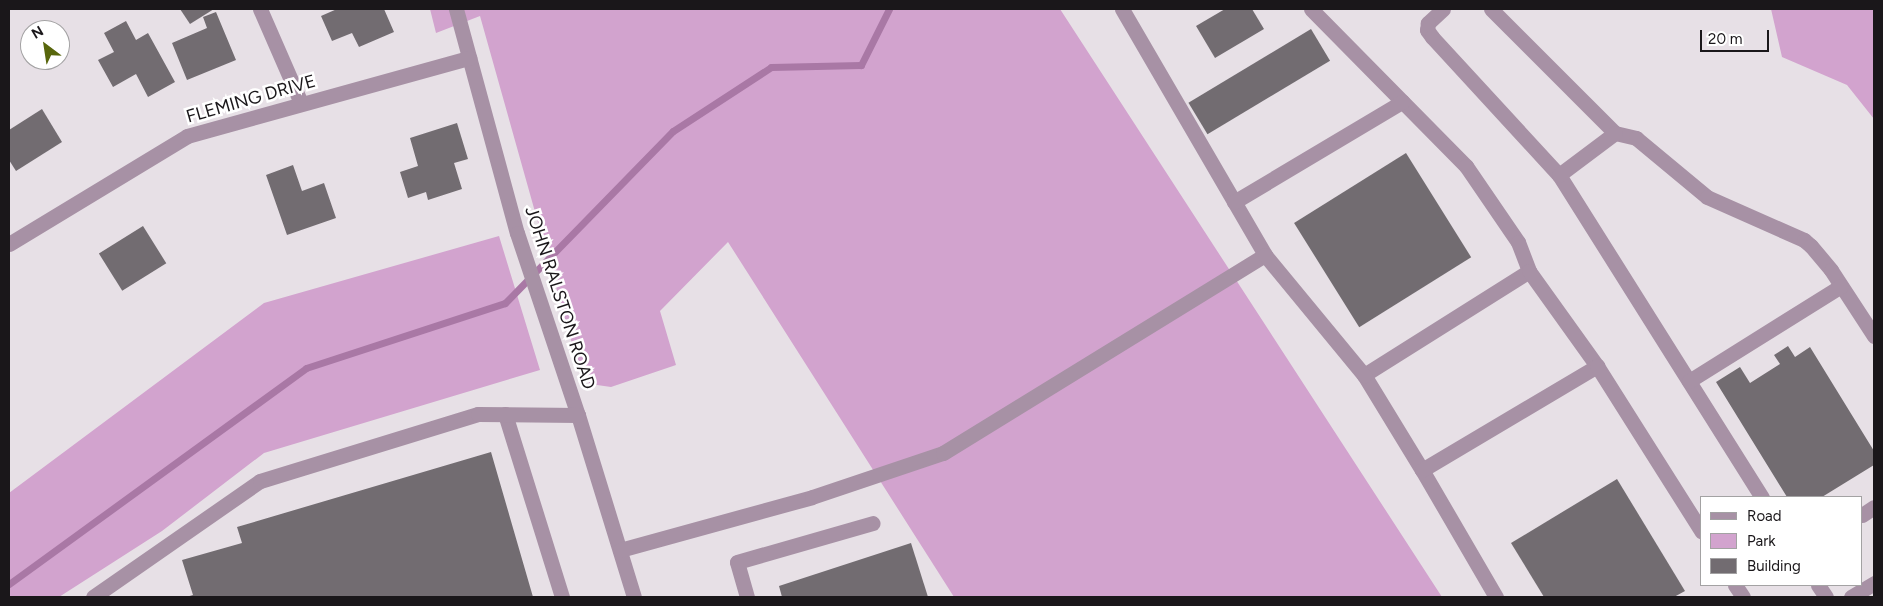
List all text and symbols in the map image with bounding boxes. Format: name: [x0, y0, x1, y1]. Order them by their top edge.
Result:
north arrow: [20, 20, 70, 70]
scale bar: [1703, 20, 1772, 52]
text: N: [29, 23, 47, 43]
text: 20 m: [1708, 30, 1742, 48]
street label: FLEMING DRIVE: [184, 70, 318, 128]
street label: JOHN RALSTON ROAD: [520, 204, 600, 392]
legend: [1700, 496, 1863, 586]
text: Road: [1747, 507, 1782, 525]
text: Park: [1747, 532, 1776, 550]
text: Building: [1747, 557, 1801, 575]

